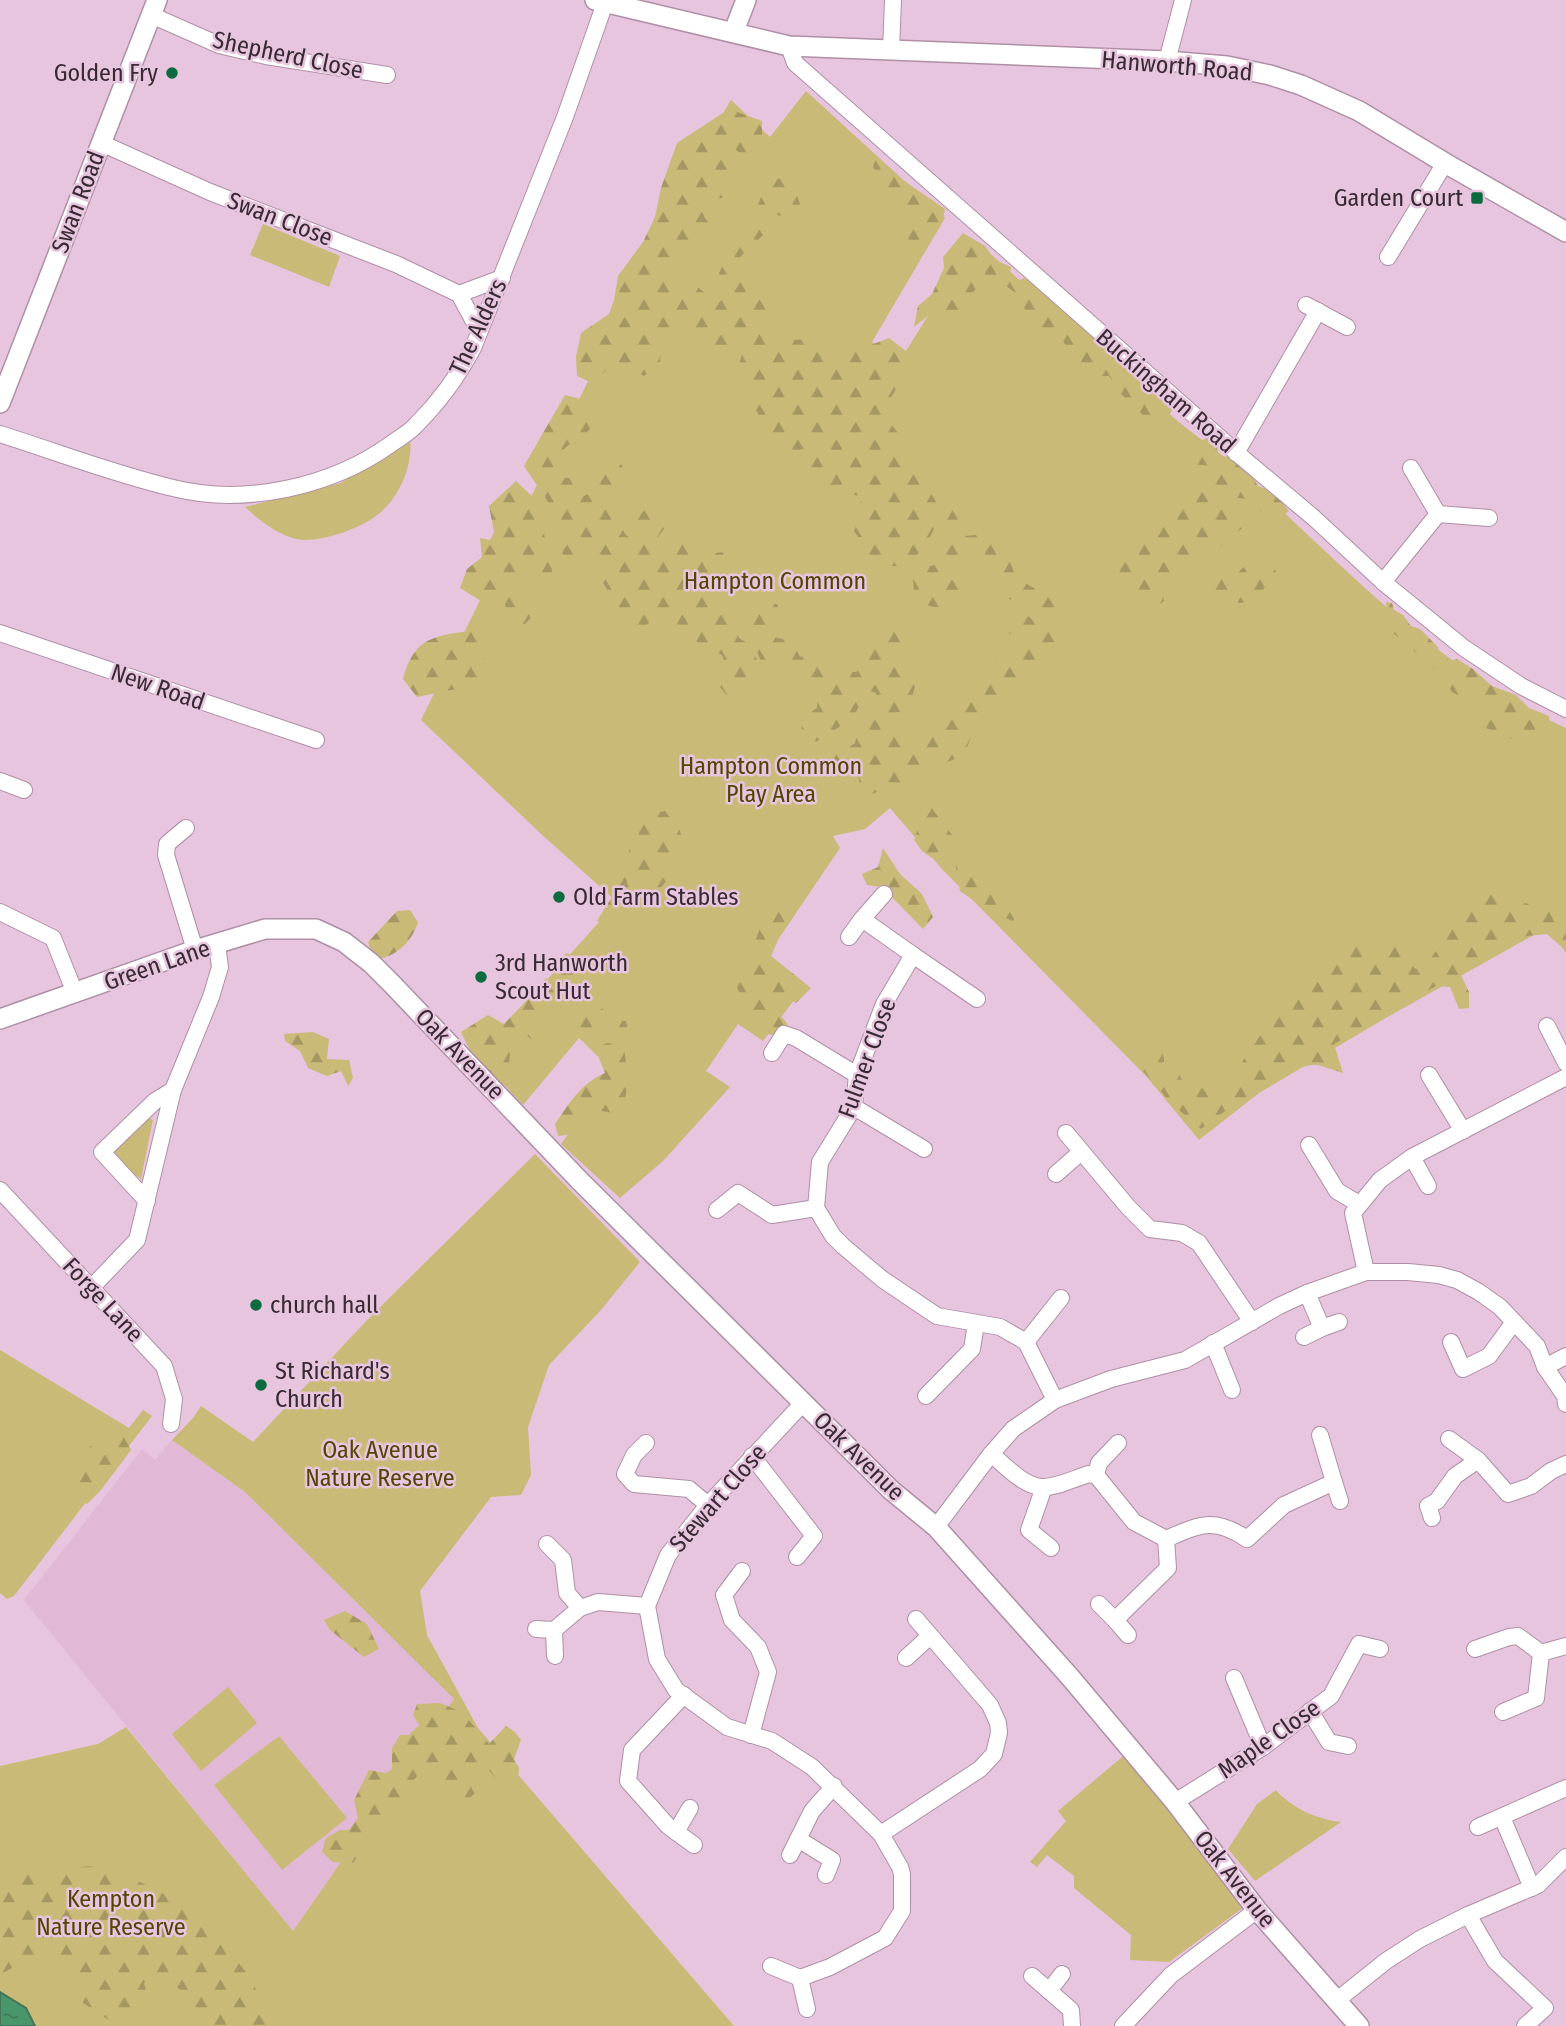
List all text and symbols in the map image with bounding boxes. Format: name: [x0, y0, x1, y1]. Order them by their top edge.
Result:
street label: Shepherd Close: [210, 25, 366, 85]
street label: Hanworth Road: [1100, 45, 1254, 87]
place label: Golden Fry: [54, 59, 158, 87]
marker: Golden Fry: [164, 65, 180, 81]
street label: Swan Road: [46, 147, 110, 257]
place label: Garden Court: [1334, 184, 1463, 212]
street label: Swan Close: [224, 186, 336, 252]
marker: Garden Court: [1469, 190, 1485, 206]
street label: The Alders: [444, 274, 512, 380]
street label: Buckingham Road: [1091, 323, 1241, 459]
park label: Hampton Common: [684, 567, 866, 595]
street label: New Road: [107, 658, 209, 716]
park label: Hampton Common Play Area: [680, 752, 862, 808]
place label: Old Farm Stables: [573, 883, 739, 911]
marker: Old Farm Stables: [551, 889, 567, 905]
street label: Green Lane: [100, 934, 214, 996]
place label: 3rd Hanworth Scout Hut: [495, 949, 628, 1005]
marker: 3rd Hanworth Scout Hut: [473, 969, 489, 985]
street label: Fulmer Close: [832, 994, 902, 1122]
street label: Oak Avenue: [410, 1003, 510, 1105]
street label: Forge Lane: [57, 1252, 149, 1348]
place label: church hall: [270, 1291, 379, 1319]
marker: church hall: [248, 1297, 264, 1313]
place label: St Richard's Church: [275, 1357, 390, 1413]
marker: St Richard's Church: [253, 1377, 269, 1393]
street label: Oak Avenue: [808, 1406, 910, 1506]
park label: Oak Avenue Nature Reserve: [305, 1436, 455, 1492]
street label: Stewart Close: [664, 1439, 772, 1557]
street label: Maple Close: [1213, 1694, 1325, 1784]
street label: Oak Avenue: [1188, 1825, 1282, 1933]
park label: Kempton Nature Reserve: [36, 1885, 186, 1941]

